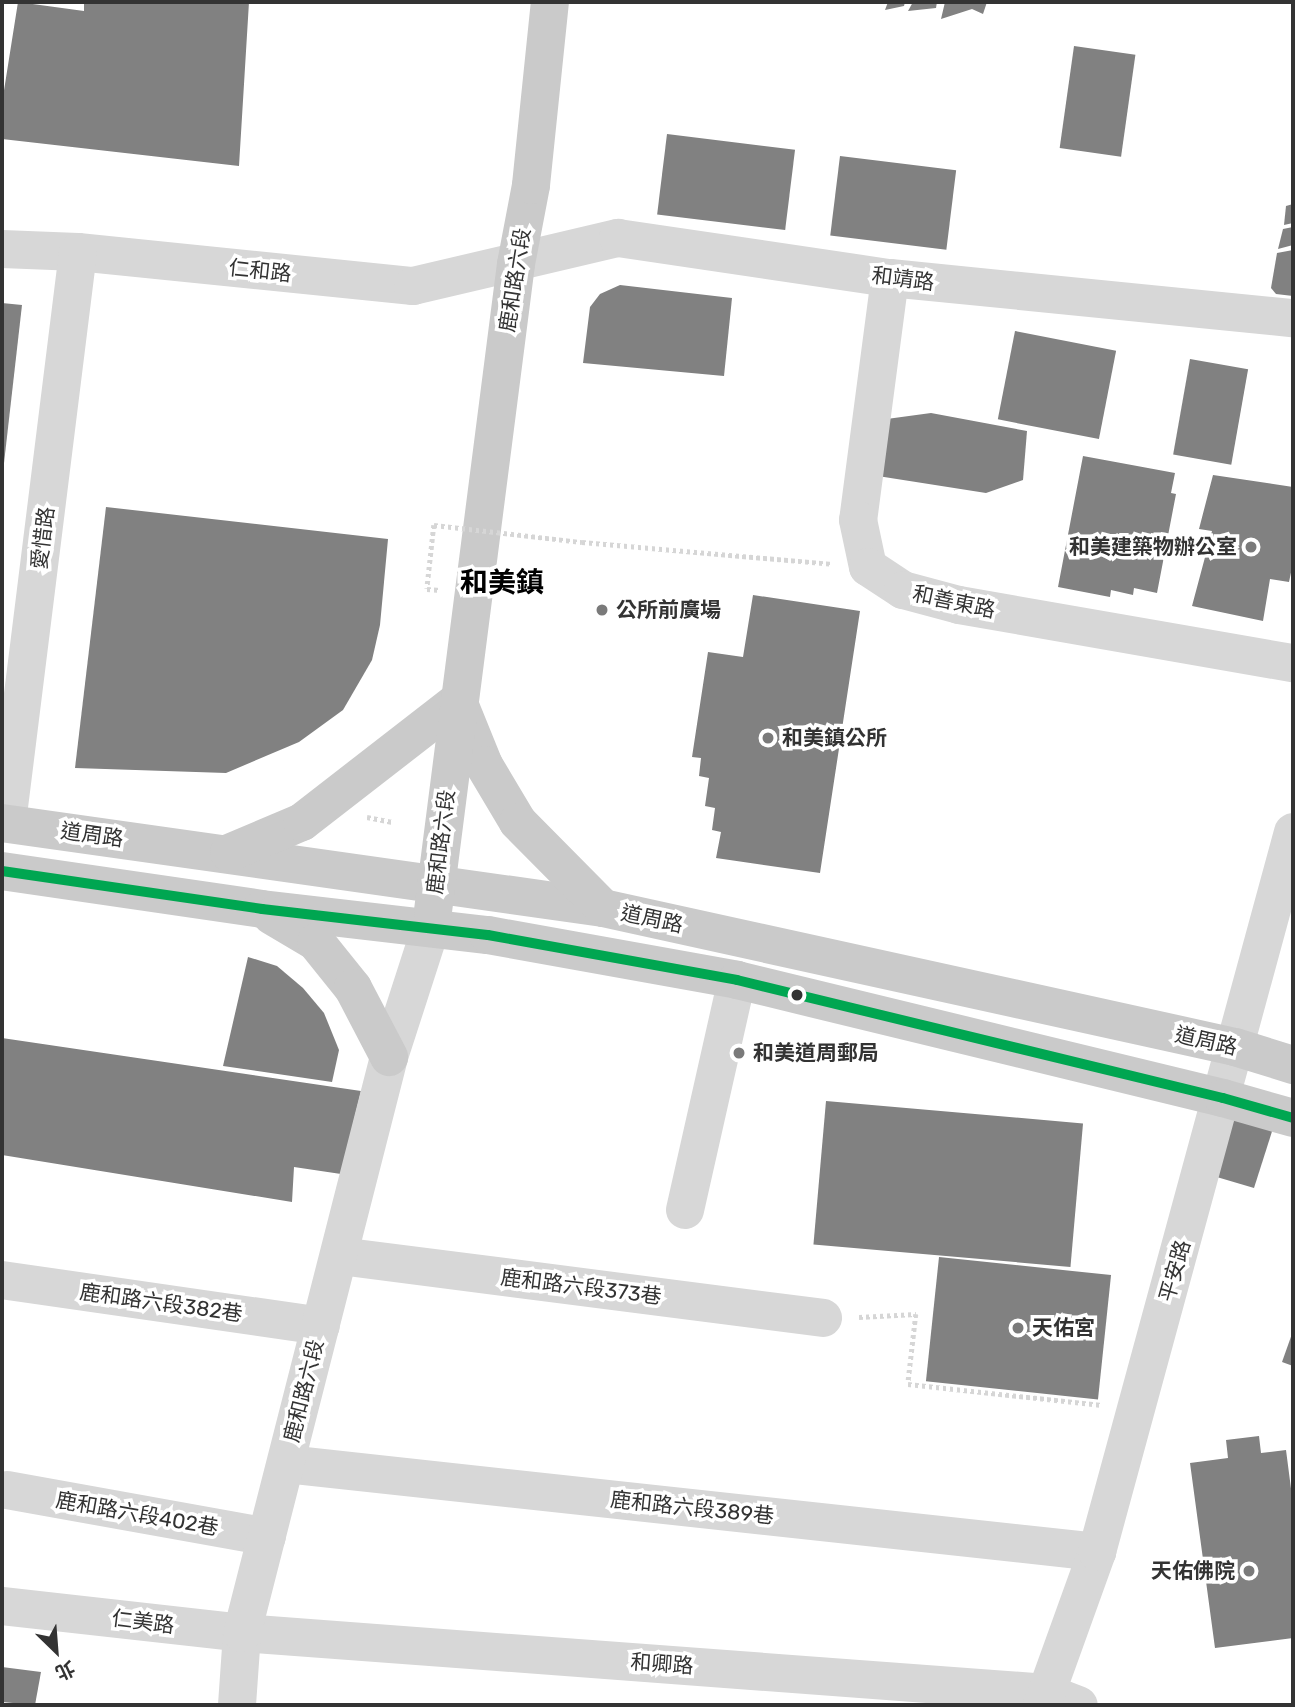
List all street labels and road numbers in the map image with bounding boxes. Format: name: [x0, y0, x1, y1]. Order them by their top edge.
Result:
street label: 鹿和路六段: [494, 226, 536, 334]
street label: 仁和路: [227, 255, 293, 287]
street label: 和靖路: [870, 263, 936, 295]
street label: 愛惜路: [27, 505, 59, 571]
street label: 和善東路: [910, 581, 998, 623]
street label: 鹿和路六段: [422, 788, 460, 896]
street label: 道周路: [59, 818, 125, 852]
street label: 道周路: [619, 900, 685, 938]
street label: 道周路: [1172, 1022, 1240, 1060]
street label: 平安路: [1154, 1237, 1196, 1305]
street label: 鹿和路六段373巷: [499, 1265, 663, 1309]
street label: 鹿和路六段382巷: [78, 1279, 244, 1327]
street label: 鹿和路六段: [279, 1337, 329, 1445]
street label: 鹿和路六段402巷: [54, 1487, 220, 1541]
street label: 鹿和路六段389巷: [609, 1487, 775, 1529]
street label: 仁美路: [110, 1606, 176, 1638]
street label: 和卿路: [630, 1649, 694, 1679]

